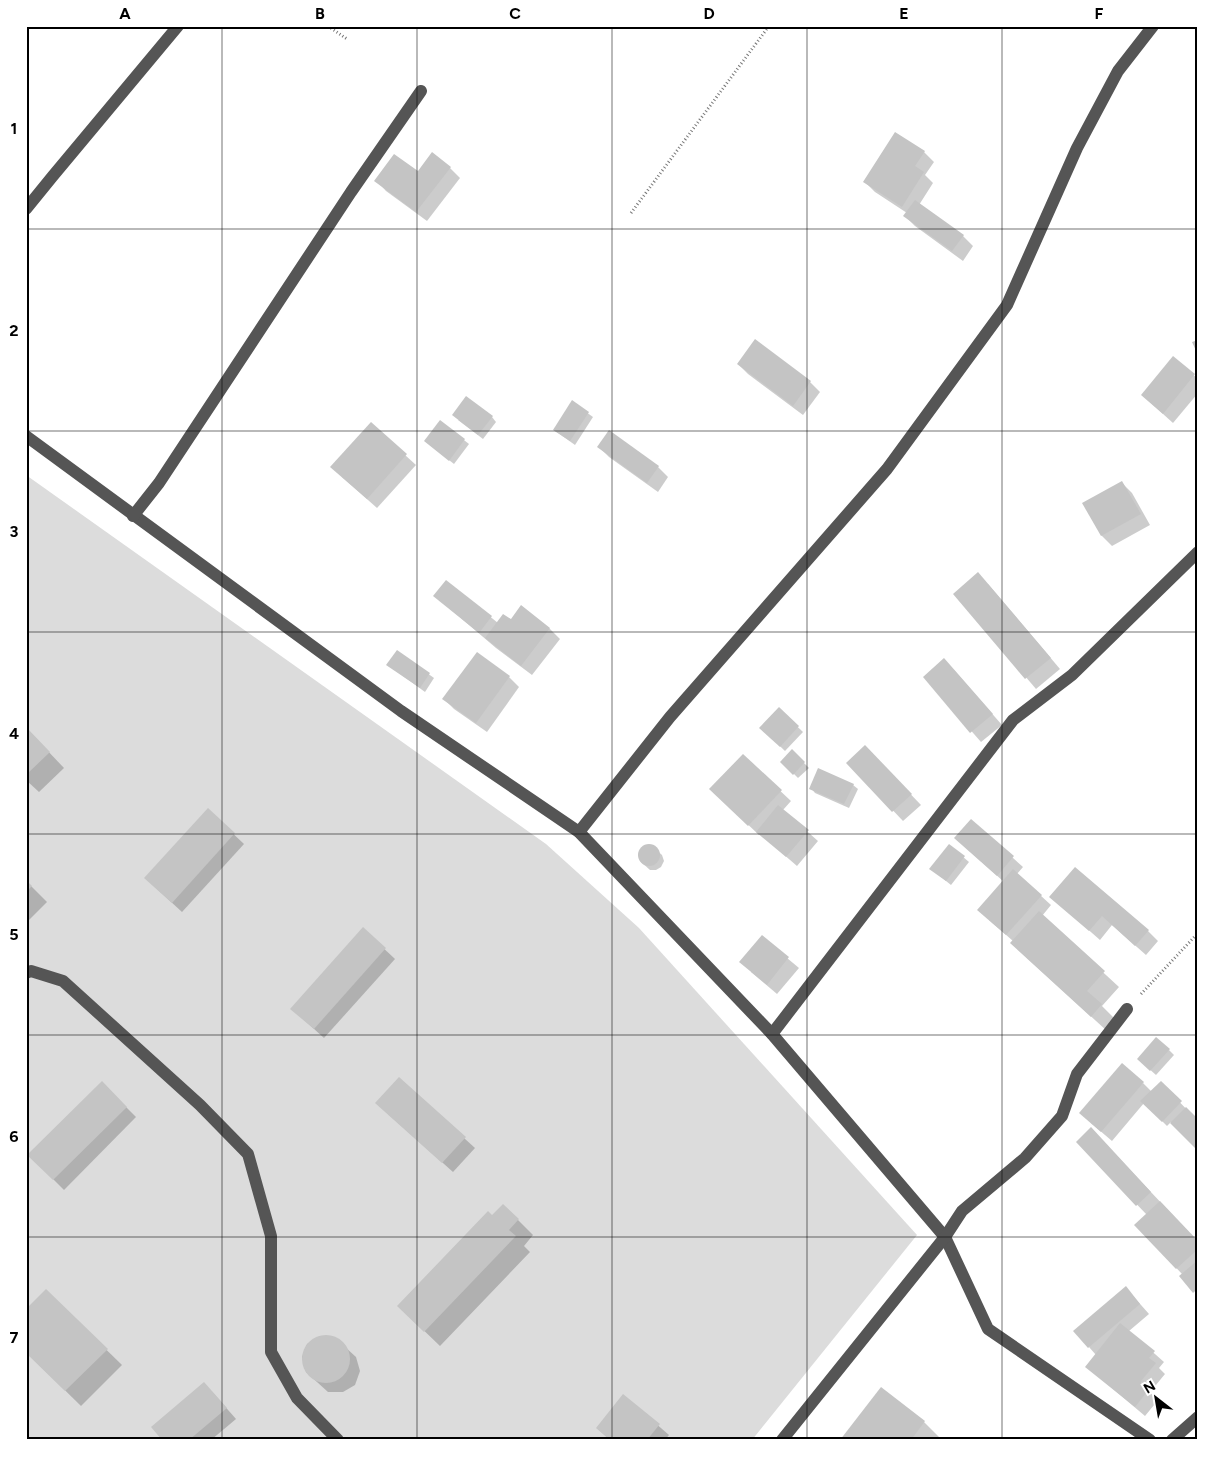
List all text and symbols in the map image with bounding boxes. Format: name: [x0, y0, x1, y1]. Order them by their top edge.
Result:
text: A: [119, 4, 131, 23]
text: B: [315, 4, 325, 23]
text: C: [509, 4, 521, 23]
text: D: [703, 4, 715, 23]
text: E: [899, 4, 909, 23]
text: F: [1095, 4, 1104, 23]
text: 1: [11, 119, 17, 138]
text: 2: [9, 321, 19, 340]
text: 3: [10, 522, 19, 541]
text: 4: [9, 724, 19, 743]
text: 5: [9, 925, 19, 944]
text: 6: [9, 1127, 19, 1146]
text: 7: [10, 1328, 19, 1347]
north arrow: [1132, 1374, 1182, 1424]
text: N: [1141, 1377, 1159, 1397]

